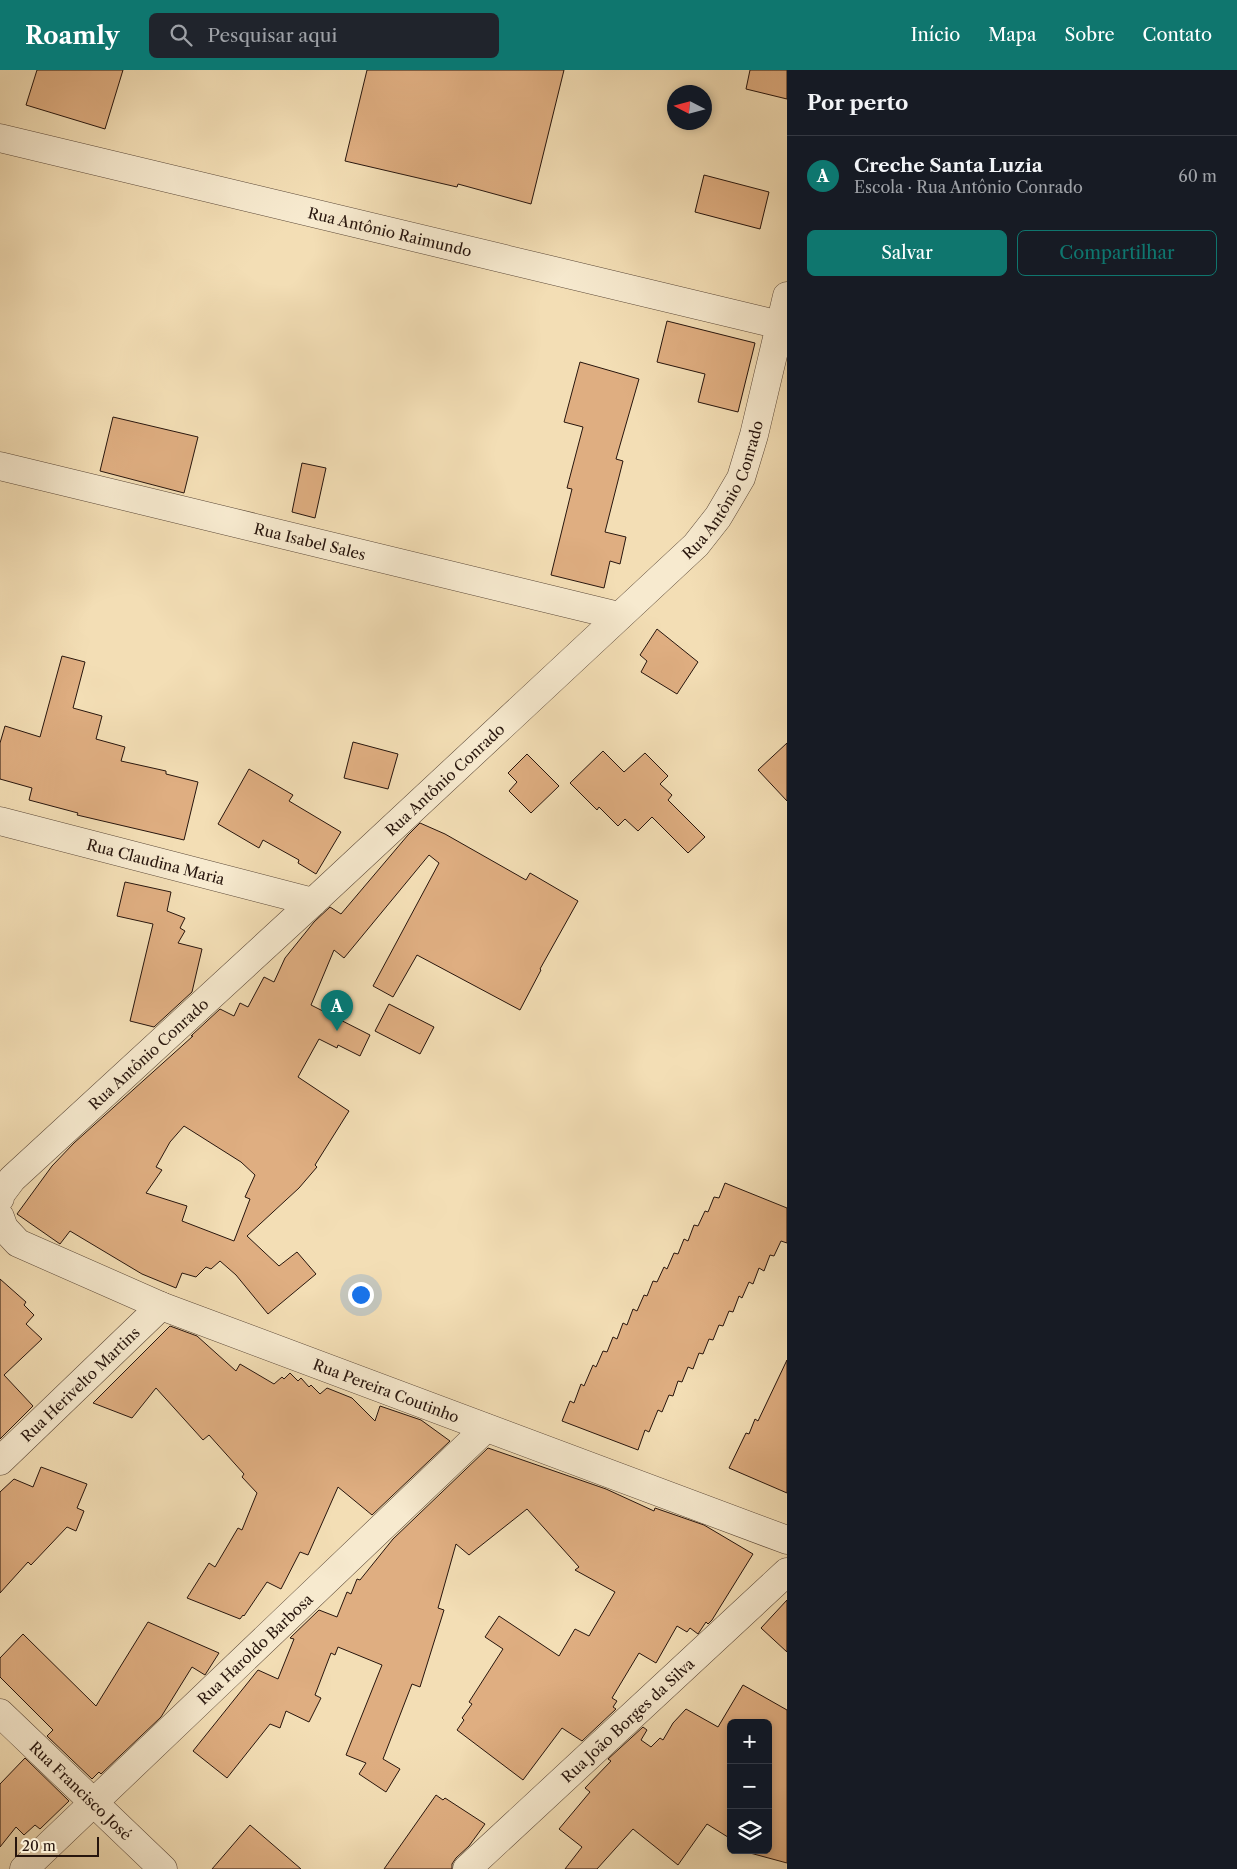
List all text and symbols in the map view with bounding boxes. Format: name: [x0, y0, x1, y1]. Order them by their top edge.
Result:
search box: [149, 13, 499, 58]
text: Roamly: [25, 21, 119, 50]
icon: search: [167, 21, 195, 49]
text: Pesquisar aqui: [207, 24, 337, 47]
text: Início: [911, 24, 960, 46]
text: Mapa: [988, 24, 1036, 46]
text: Sobre: [1064, 24, 1115, 46]
text: Contato: [1143, 24, 1212, 46]
north arrow: [667, 85, 712, 130]
text: Por perto: [807, 90, 908, 115]
text: Creche Santa Luzia: [854, 154, 1043, 177]
text: A: [817, 166, 829, 186]
text: 60 m: [1178, 166, 1217, 186]
text: Escola · Rua Antônio Conrado: [854, 177, 1083, 197]
street label: Rua Antônio Raimundo: [306, 203, 474, 260]
button: Salvar: [807, 230, 1007, 276]
button: Compartilhar: [1017, 230, 1217, 276]
street label: Rua Antônio Conrado: [678, 419, 767, 563]
street label: Rua Isabel Sales: [252, 518, 368, 564]
street label: Rua Antônio Conrado: [381, 719, 508, 840]
street label: Rua Claudina Maria: [85, 834, 227, 888]
pin: A: [321, 990, 353, 1031]
street label: Rua Antônio Conrado: [84, 994, 212, 1114]
your location: [348, 1282, 374, 1308]
street label: Rua Herivelto Martins: [17, 1322, 143, 1446]
street label: Rua Pereira Coutinho: [310, 1354, 462, 1426]
street label: Rua Haroldo Barbosa: [193, 1589, 316, 1708]
street label: Rua João Borges da Silva: [557, 1654, 698, 1786]
map controls: [727, 1719, 772, 1854]
button: +: [727, 1719, 772, 1764]
street label: Rua Francisco José: [26, 1737, 136, 1844]
button: −: [727, 1764, 772, 1809]
button: layers: [727, 1809, 772, 1854]
scale bar: [15, 1834, 99, 1857]
text: 20 m: [22, 1837, 56, 1855]

